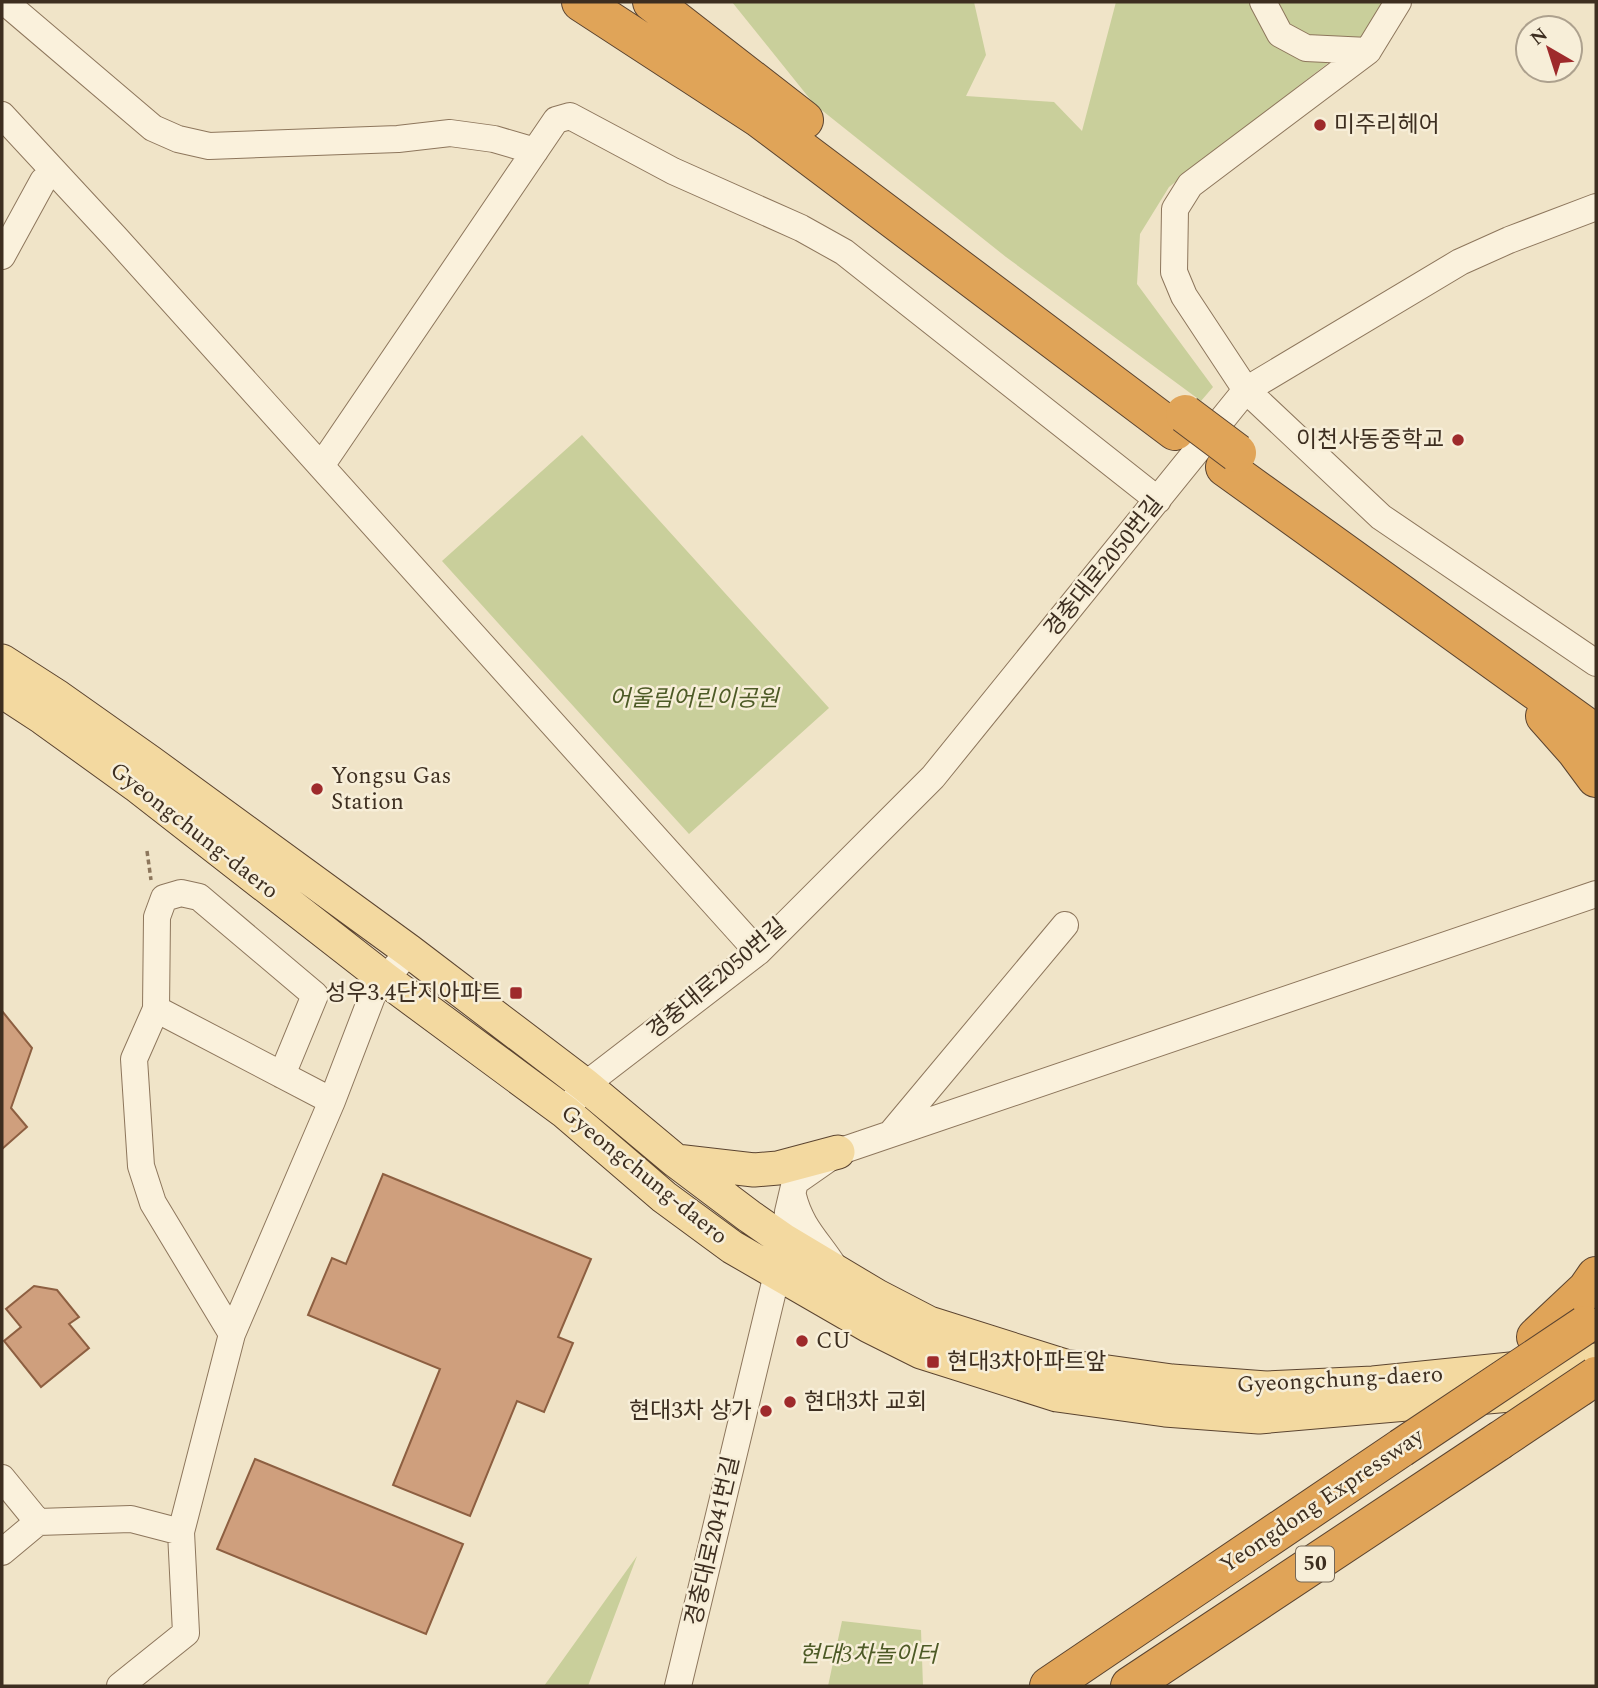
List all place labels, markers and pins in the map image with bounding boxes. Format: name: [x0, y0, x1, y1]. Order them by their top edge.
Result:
place label: 미주리헤어: [1334, 108, 1440, 143]
marker: 미주리헤어: [1312, 117, 1328, 133]
place label: 이천사동중학교: [1296, 423, 1444, 458]
marker: 이천사동중학교: [1450, 432, 1466, 448]
place label: Yongsu Gas Station: [331, 759, 451, 820]
marker: Yongsu Gas Station: [309, 781, 325, 797]
place label: 성우3.4단지아파트: [325, 976, 502, 1011]
marker: 성우3.4단지아파트: [508, 985, 524, 1001]
place label: CU: [816, 1324, 851, 1359]
marker: CU: [794, 1333, 810, 1349]
place label: 현대3차아파트앞: [947, 1345, 1107, 1380]
marker: 현대3차아파트앞: [925, 1354, 941, 1370]
place label: 현대3차 교회: [804, 1385, 927, 1420]
place label: 현대3차 상가: [629, 1394, 752, 1429]
marker: 현대3차 교회: [782, 1394, 798, 1410]
marker: 현대3차 상가: [758, 1403, 774, 1419]

